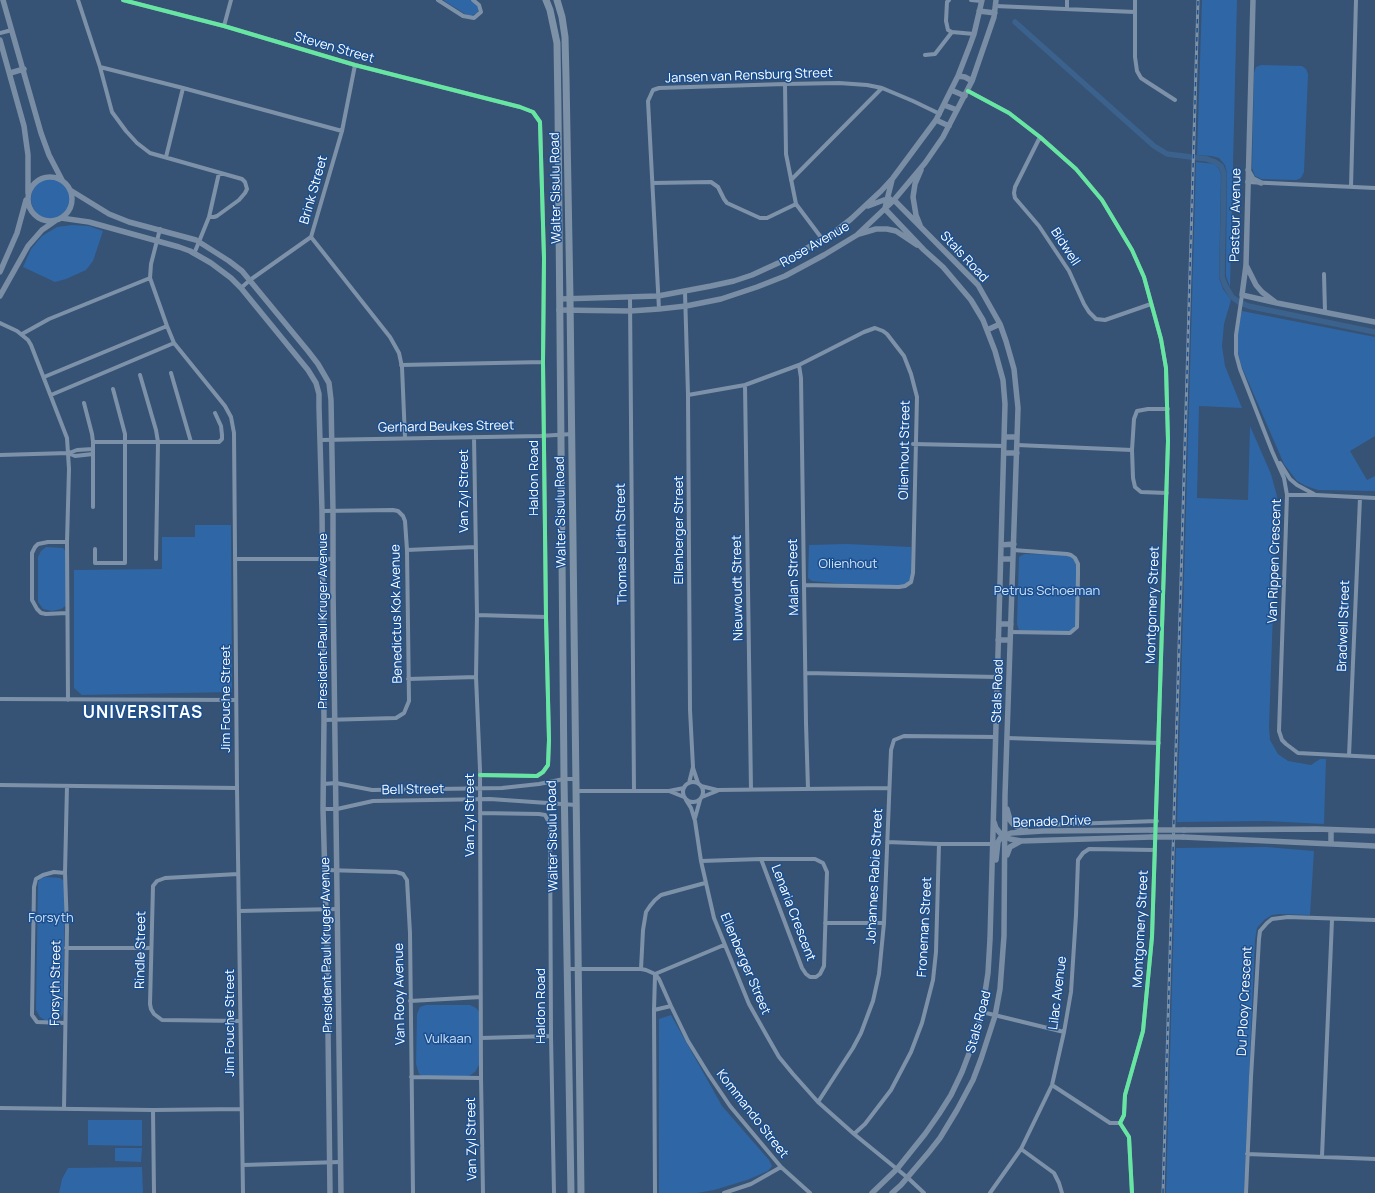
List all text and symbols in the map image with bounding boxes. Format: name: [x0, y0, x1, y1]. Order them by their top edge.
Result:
street label: Steven Street: [292, 29, 376, 67]
street label: Jansen van Rensburg Street: [665, 65, 833, 87]
street label: Walter Sisulu Road: [547, 132, 565, 244]
street label: Brink Street: [297, 154, 331, 226]
street label: Pasteur Avenue: [1227, 168, 1245, 262]
street label: Rose Avenue: [778, 219, 852, 271]
street label: Bidwell: [1047, 225, 1083, 269]
street label: Stals Road: [937, 228, 991, 286]
street label: Olienhout Street: [896, 400, 914, 500]
street label: Gerhard Beukes Street: [378, 418, 514, 436]
street label: Haldon Road: [526, 440, 542, 516]
street label: Van Zyl Street: [456, 449, 472, 533]
street label: Walter Sisulu Road: [552, 456, 570, 568]
street label: Ellenberger Street: [671, 475, 687, 585]
street label: Thomas Leith Street: [613, 483, 631, 605]
street label: Van Rippen Crescent: [1265, 498, 1285, 624]
street label: President Paul Kruger Avenue: [315, 533, 331, 709]
street label: Nieuwoudt Street: [729, 535, 747, 641]
street label: Malan Street: [786, 538, 802, 616]
street label: Benedictus Kok Avenue: [388, 544, 406, 684]
street label: Montgomery Street: [1143, 546, 1163, 664]
park label: Olienhout: [819, 556, 877, 572]
street label: Bradwell Street: [1335, 580, 1353, 672]
park label: Petrus Schoeman: [994, 583, 1100, 599]
street label: Jim Fouche Street: [218, 645, 234, 753]
street label: Stals Road: [989, 659, 1007, 723]
district label: UNIVERSITAS: [83, 703, 203, 723]
street label: Van Zyl Street: [462, 773, 478, 857]
street label: Walter Sisulu Road: [544, 780, 562, 892]
street label: Bell Street: [382, 782, 444, 798]
street label: Johannes Rabie Street: [864, 808, 886, 944]
street label: Benade Drive: [1012, 813, 1092, 831]
street label: President Paul Kruger Avenue: [318, 857, 336, 1033]
street label: Lenaria Crescent: [767, 863, 819, 963]
street label: Montgomery Street: [1130, 870, 1152, 988]
street label: Froneman Street: [915, 876, 935, 978]
park label: Forsyth: [28, 910, 74, 926]
street label: Rindle Street: [133, 911, 149, 989]
street label: Ellenberger Street: [717, 911, 773, 1017]
street label: Forsyth Street: [47, 940, 65, 1026]
street label: Van Rooy Avenue: [391, 943, 409, 1045]
street label: Du Plooy Crescent: [1234, 946, 1256, 1056]
street label: Lilac Avenue: [1046, 955, 1070, 1031]
street label: Haldon Road: [533, 968, 549, 1044]
street label: Jim Fouche Street: [222, 969, 238, 1077]
street label: Stals Road: [963, 989, 995, 1055]
park label: Vulkaan: [425, 1031, 471, 1047]
street label: Kommando Street: [713, 1067, 791, 1161]
street label: Van Zyl Street: [463, 1097, 481, 1181]

